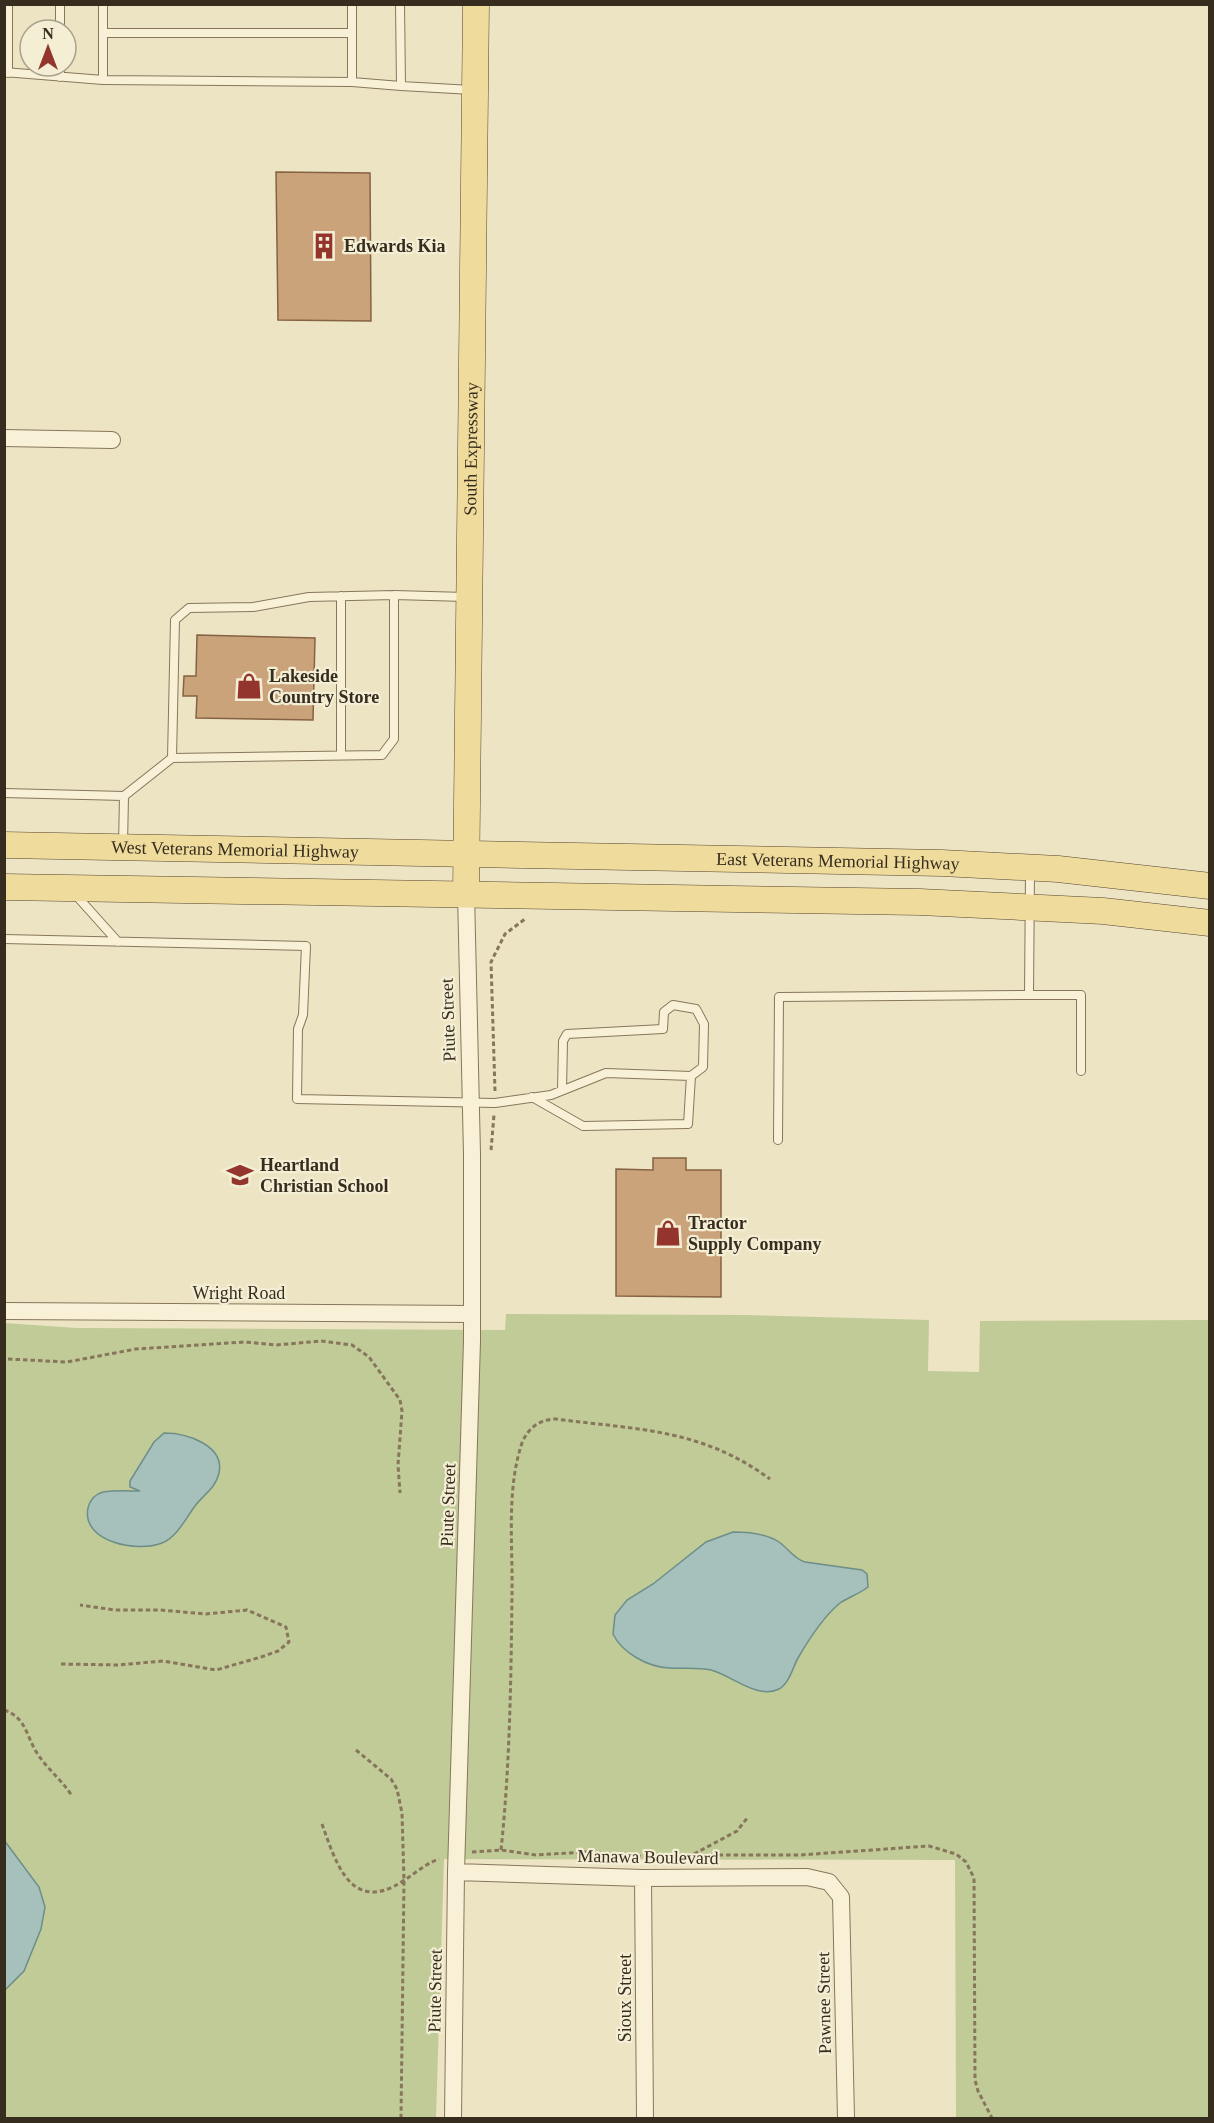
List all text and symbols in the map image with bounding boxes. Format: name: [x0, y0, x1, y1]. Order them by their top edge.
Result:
north arrow: [18, 18, 78, 78]
text: N: [42, 25, 54, 42]
building icon: Edwards Kia: [309, 231, 339, 261]
place label: Edwards Kia: [344, 236, 446, 256]
street label: South Expressway: [460, 382, 482, 516]
place label: Lakeside Country Store: [269, 666, 379, 707]
shop icon: Lakeside Country Store: [234, 671, 264, 701]
street label: West Veterans Memorial Highway: [111, 837, 359, 862]
street label: East Veterans Memorial Highway: [716, 849, 960, 874]
street label: Piute Street: [437, 978, 459, 1062]
place label: Heartland Christian School: [260, 1155, 389, 1196]
school or university icon: Heartland Christian School: [225, 1160, 255, 1190]
place label: Tractor Supply Company: [688, 1213, 822, 1254]
shop icon: Tractor Supply Company: [653, 1218, 683, 1248]
street label: Wright Road: [193, 1283, 285, 1303]
street label: Piute Street: [437, 1463, 459, 1547]
street label: Manawa Boulevard: [577, 1846, 719, 1868]
street label: Piute Street: [424, 1949, 446, 2033]
street label: Pawnee Street: [813, 1952, 835, 2054]
street label: Sioux Street: [615, 1954, 635, 2042]

